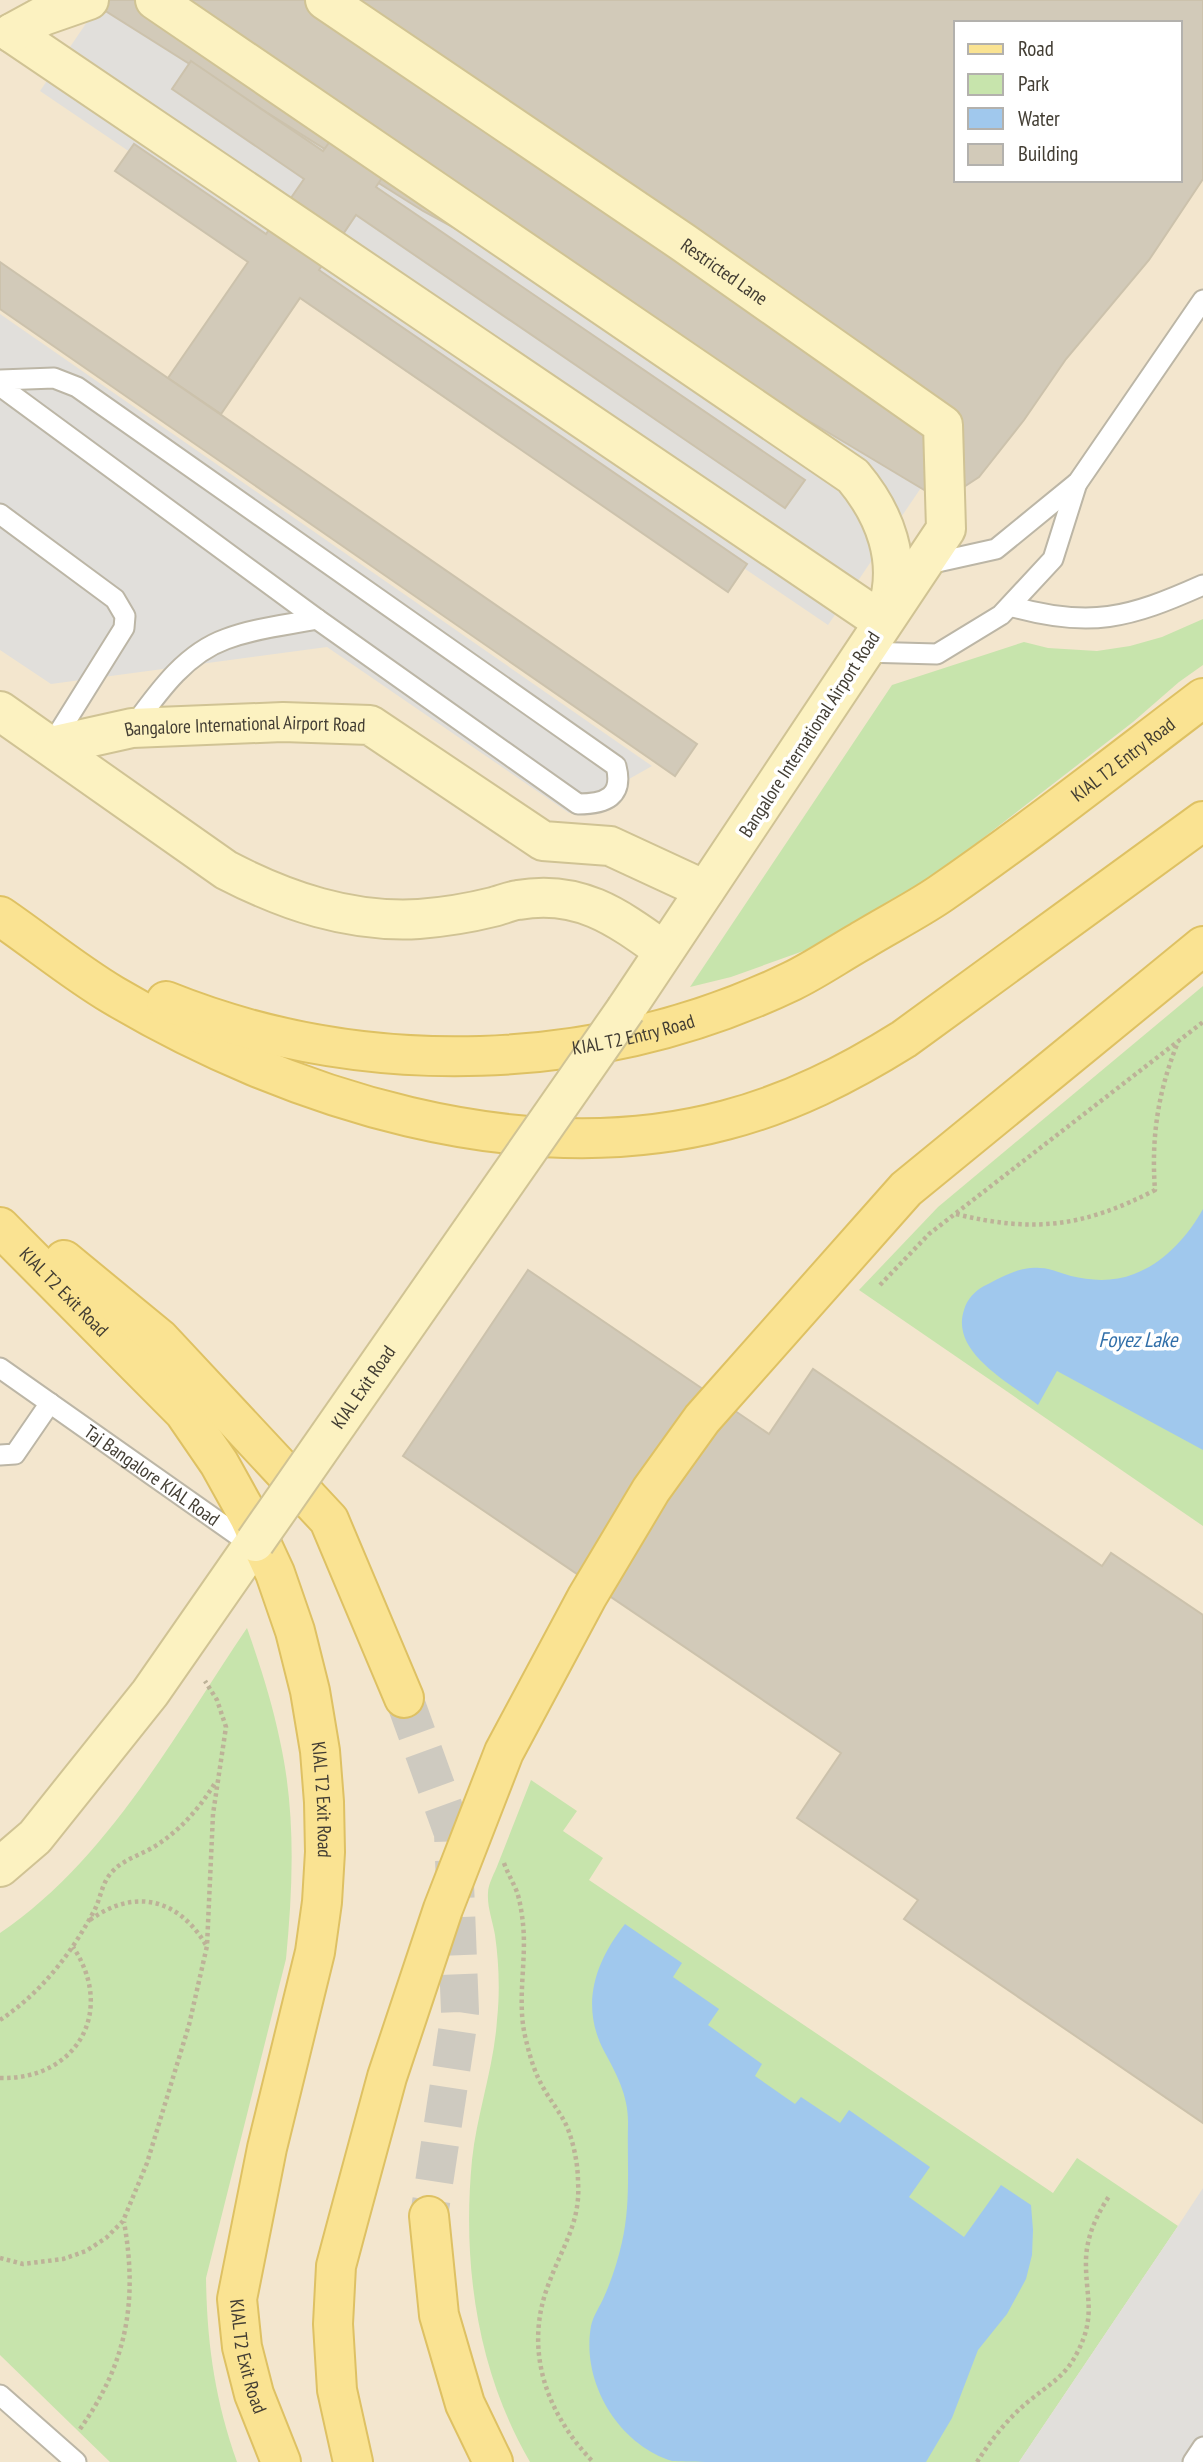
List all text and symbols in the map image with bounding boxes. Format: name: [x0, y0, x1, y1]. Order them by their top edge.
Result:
legend: [954, 21, 1182, 182]
text: Road: [1018, 35, 1054, 62]
text: Park: [1018, 70, 1049, 97]
text: Water: [1018, 105, 1060, 132]
text: Building: [1018, 140, 1078, 167]
street label: Restricted Lane: [676, 233, 773, 310]
street label: Bangalore International Airport Road: [733, 626, 885, 842]
street label: Bangalore International Airport Road: [122, 710, 366, 741]
street label: KIAL T2 Entry Road: [1066, 712, 1180, 807]
street label: KIAL T2 Entry Road: [570, 1008, 697, 1060]
street label: KIAL T2 Exit Road: [15, 1242, 114, 1341]
water label: Foyez Lake: [1099, 1326, 1179, 1353]
street label: KIAL Exit Road: [326, 1341, 400, 1433]
street label: Taj Bangalore KIAL Road: [80, 1419, 224, 1531]
street label: KIAL T2 Exit Road: [307, 1740, 337, 1858]
street label: KIAL T2 Exit Road: [225, 2298, 272, 2417]

